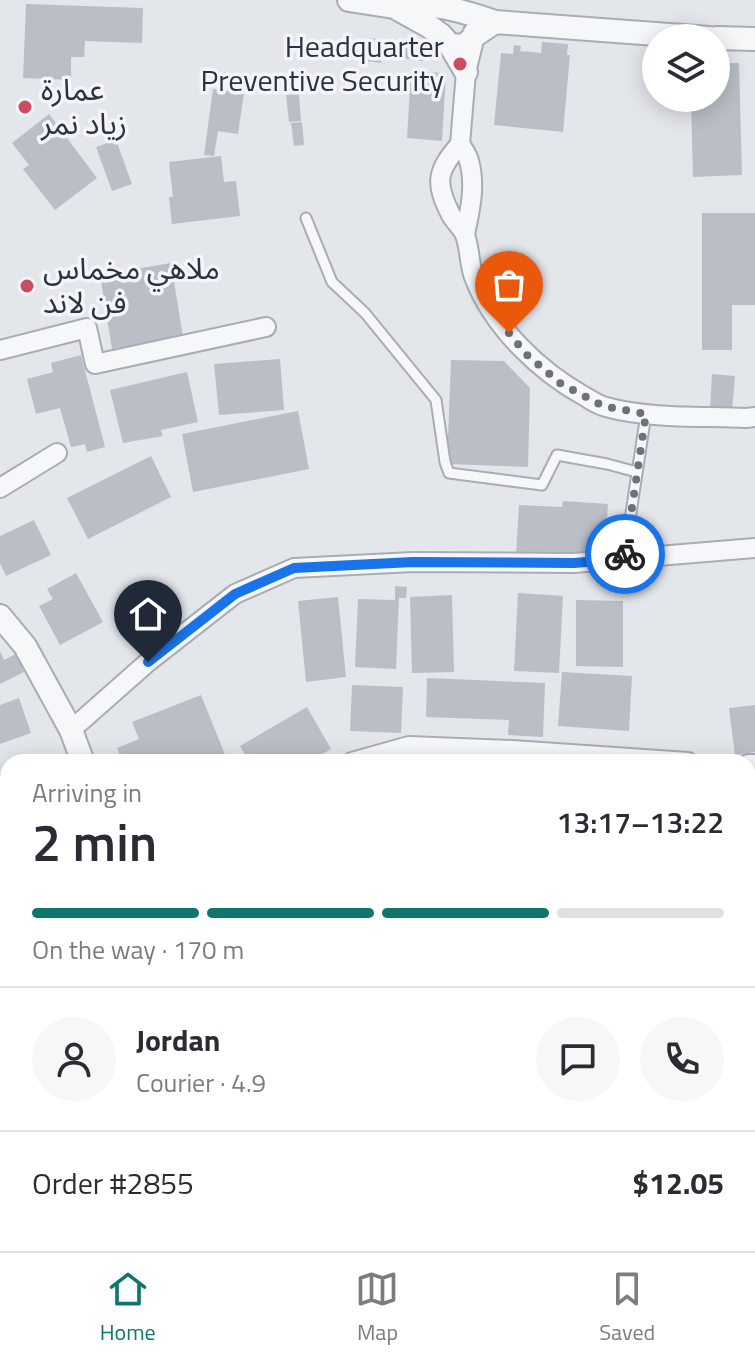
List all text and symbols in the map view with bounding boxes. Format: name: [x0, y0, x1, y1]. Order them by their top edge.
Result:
place label: Headquarter Preventive Security: [200, 23, 444, 103]
map controls: [642, 24, 730, 112]
button: layers: [642, 24, 730, 112]
marker: Headquarter Preventive Security: [451, 55, 469, 73]
place label: عمارة زياد نمر: [40, 66, 127, 146]
marker: عمارة زياد نمر: [16, 98, 34, 116]
place label: ملاهي مخماس فن لاند: [43, 245, 220, 325]
pin: [475, 251, 543, 333]
icon: bag: [487, 263, 531, 307]
marker: ملاهي مخماس فن لاند: [18, 277, 36, 295]
courier: [585, 514, 665, 594]
icon: bike: [603, 532, 647, 576]
pin: [114, 580, 182, 662]
icon: home: [126, 592, 170, 636]
text: Arriving in: [32, 773, 142, 812]
text: 13:17–13:22: [557, 799, 724, 845]
text: 2 min: [32, 802, 157, 881]
text: On the way · 170 m: [32, 930, 244, 969]
button: person: [32, 1017, 116, 1101]
text: Jordan: [136, 1017, 220, 1063]
button: chat: [536, 1017, 620, 1101]
button: phone: [640, 1017, 724, 1101]
text: Courier · 4.9: [136, 1063, 266, 1102]
text: Order #2855: [32, 1160, 194, 1206]
text: $12.05: [632, 1160, 724, 1206]
tab: Home: [100, 1267, 156, 1349]
tab: Map: [355, 1267, 399, 1349]
tab: Saved: [599, 1267, 655, 1349]

